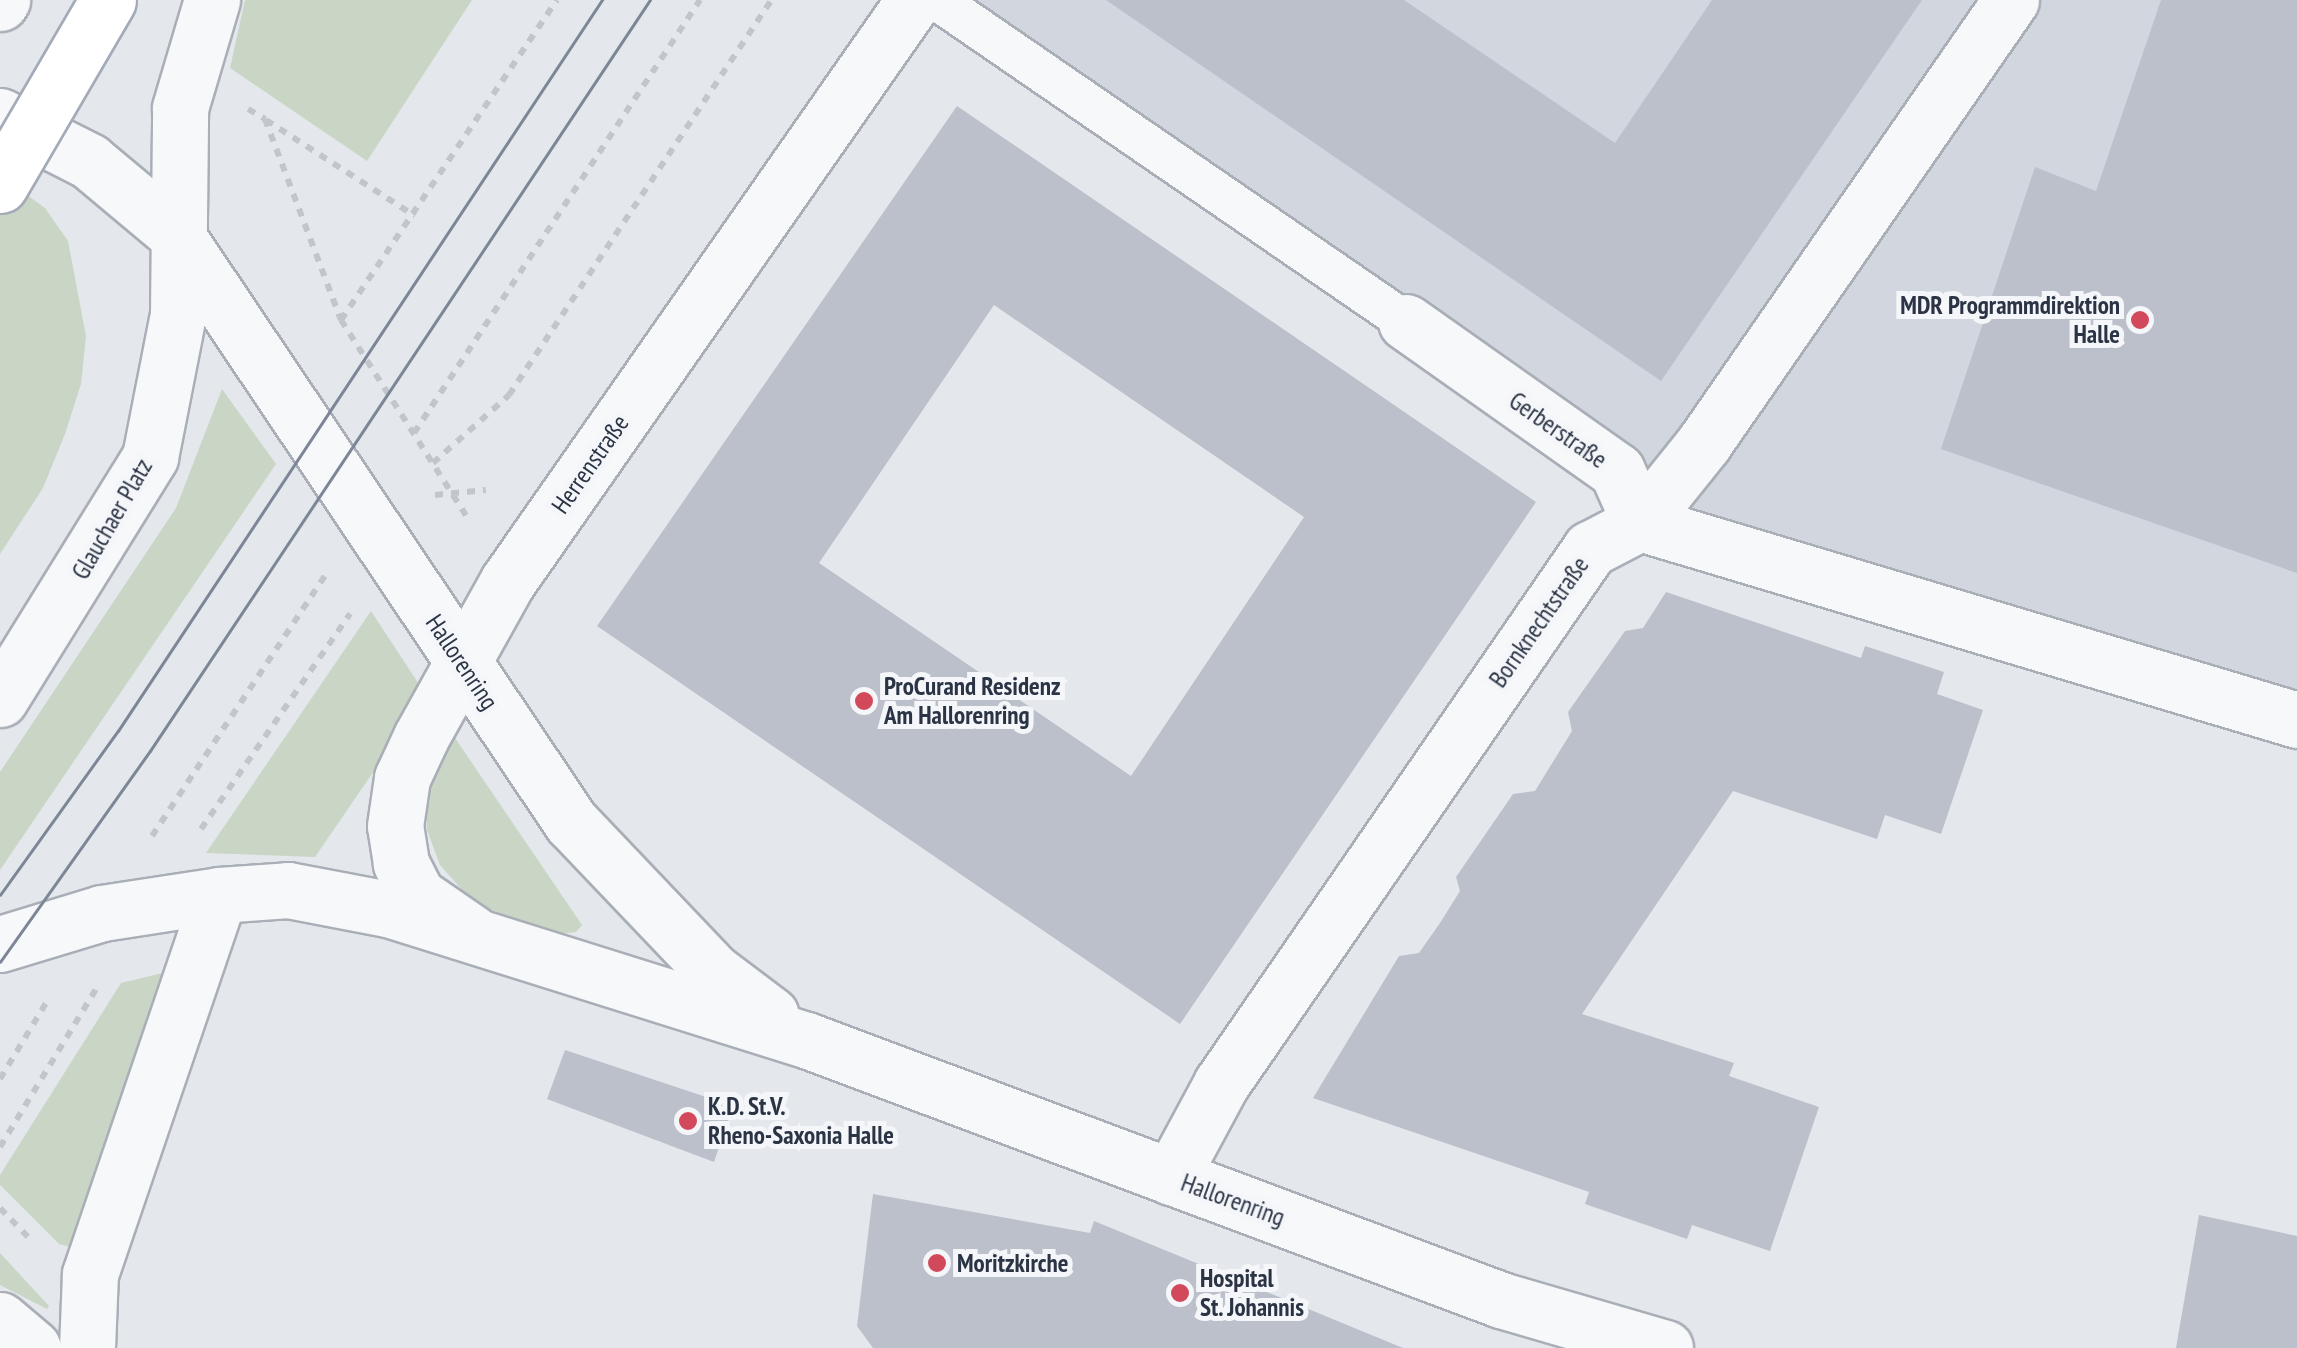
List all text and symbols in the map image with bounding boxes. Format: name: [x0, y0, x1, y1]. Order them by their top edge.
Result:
place label: MDR Programmdirektion Halle: [1900, 291, 2120, 350]
marker: MDR Programmdirektion Halle: [2129, 309, 2151, 331]
street label: Gerberstraße: [1503, 386, 1613, 474]
street label: Herrenstraße: [545, 409, 635, 519]
street label: Glauchaer Platz: [65, 453, 159, 585]
street label: Bornknechtstraße: [1483, 551, 1595, 693]
street label: Hallorenring: [419, 609, 505, 715]
place label: ProCurand Residenz Am Hallorenring: [884, 672, 1061, 731]
marker: ProCurand Residenz Am Hallorenring: [853, 690, 875, 712]
place label: K.D. St.V. Rheno-Saxonia Halle: [708, 1092, 894, 1151]
marker: K.D. St.V. Rheno-Saxonia Halle: [677, 1110, 699, 1132]
street label: Hallorenring: [1177, 1167, 1289, 1233]
place label: Moritzkirche: [957, 1248, 1068, 1278]
marker: Moritzkirche: [926, 1252, 948, 1274]
place label: Hospital St. Johannis: [1200, 1264, 1305, 1323]
marker: Hospital St. Johannis: [1169, 1282, 1191, 1304]

